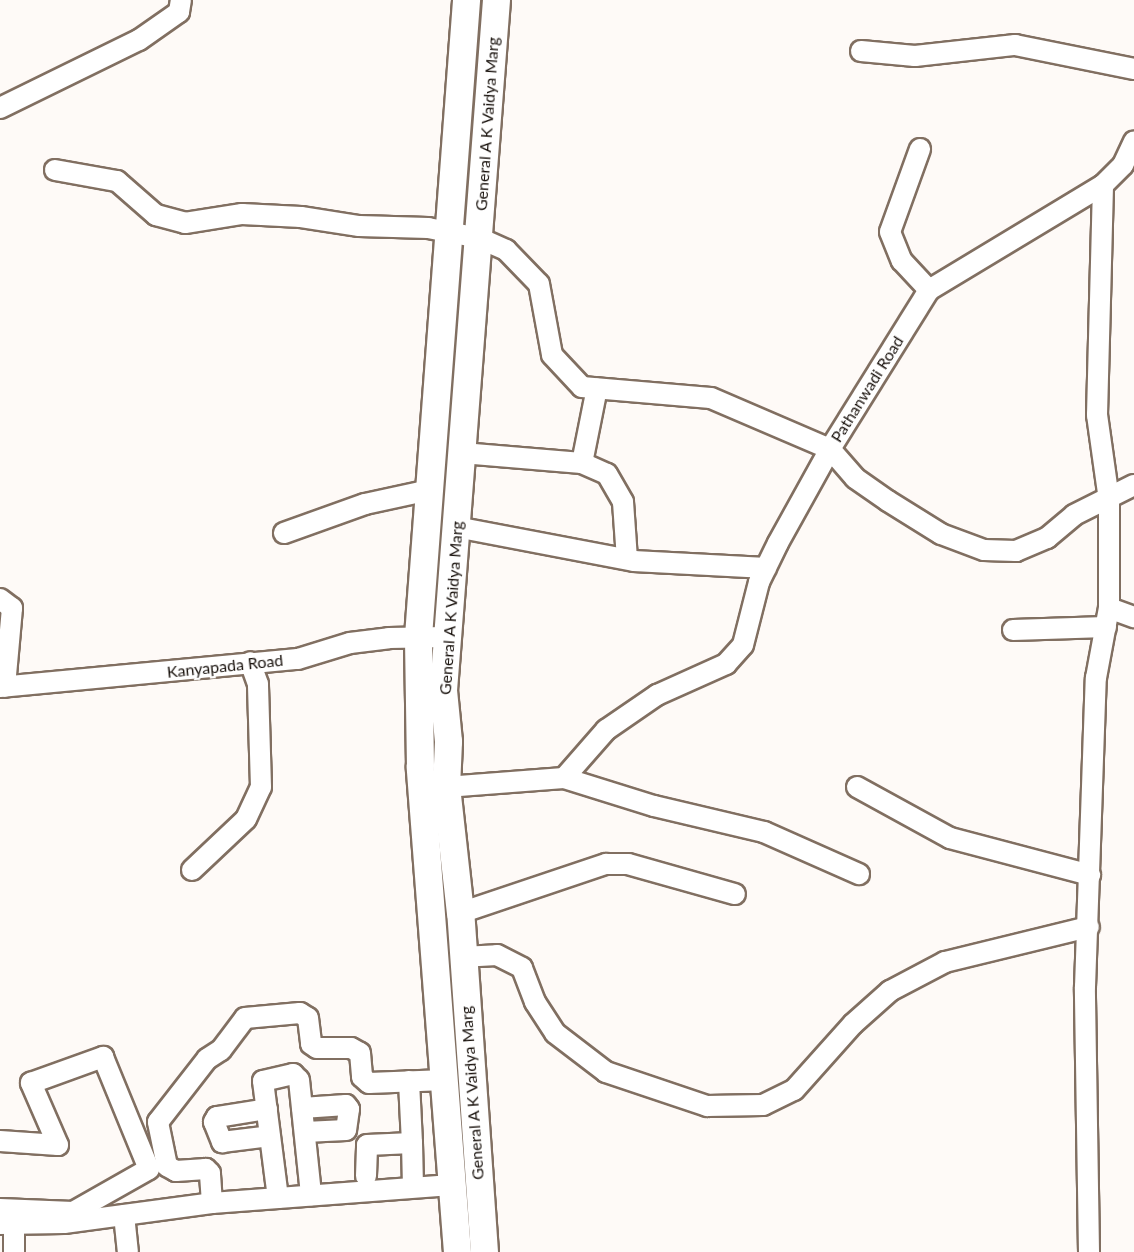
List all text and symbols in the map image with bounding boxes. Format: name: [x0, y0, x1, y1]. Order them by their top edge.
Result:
street label: General A K Vaidya Marg: [471, 36, 503, 212]
street label: Pathanwadi Road: [827, 332, 907, 446]
street label: General A K Vaidya Marg: [435, 520, 467, 696]
street label: Kanyapada Road: [166, 650, 284, 682]
street label: General A K Vaidya Marg: [456, 1005, 488, 1181]

